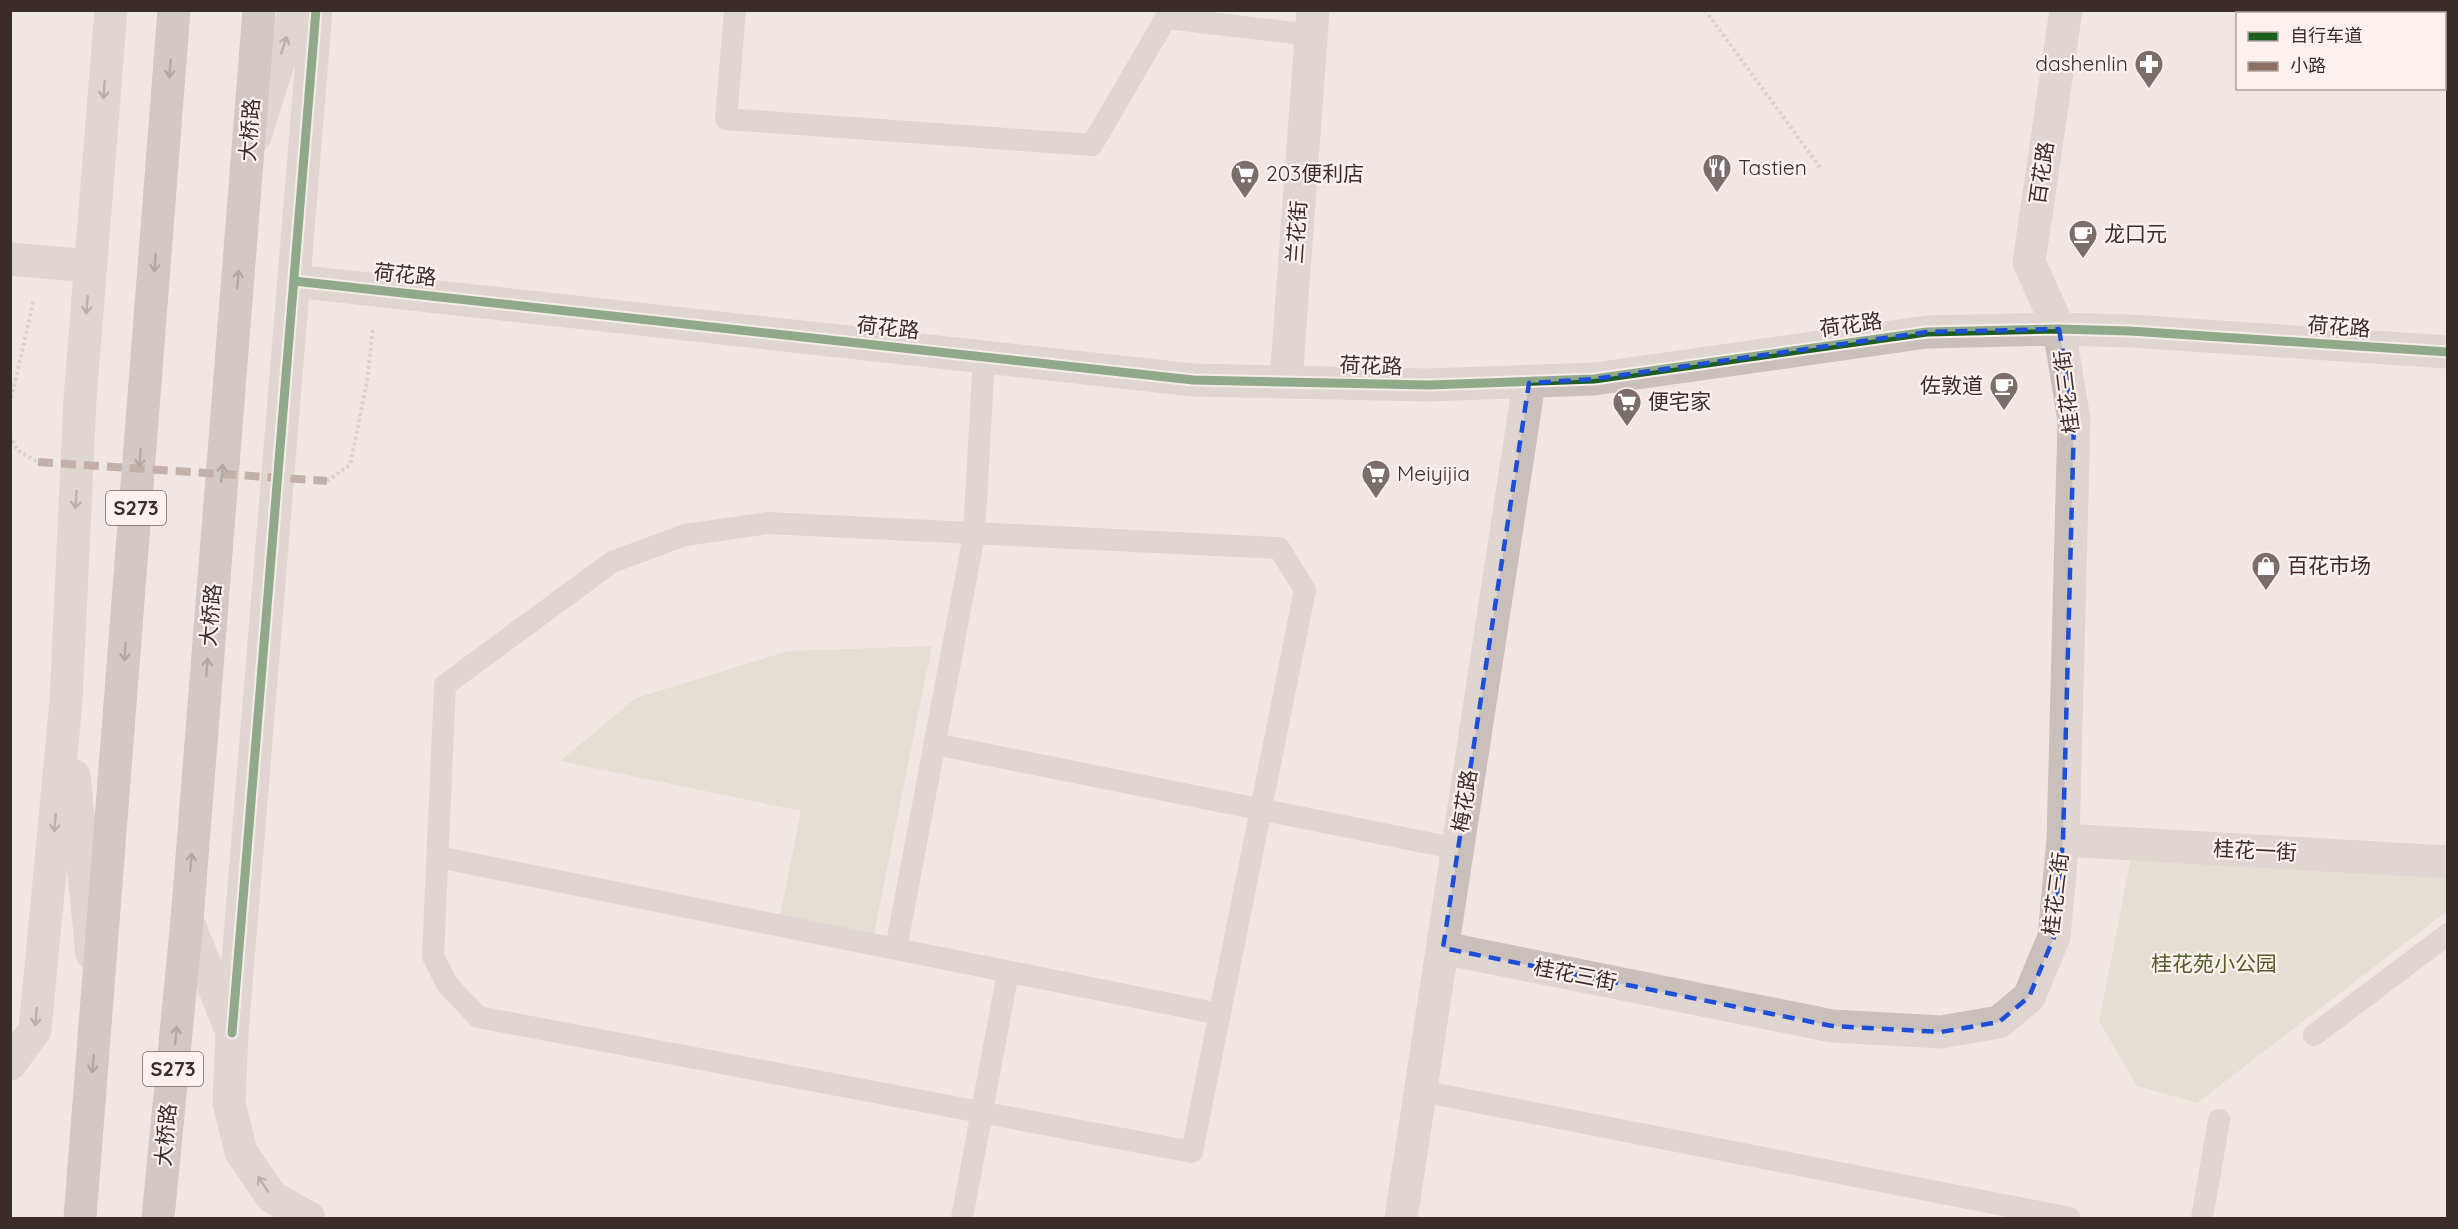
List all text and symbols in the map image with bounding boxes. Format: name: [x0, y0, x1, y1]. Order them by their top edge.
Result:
legend: [2236, 12, 2446, 90]
text: 自行车道: [2290, 24, 2362, 47]
one-way arrow: [279, 36, 290, 55]
pharmacy icon: dashenlin: [2133, 48, 2165, 90]
place label: dashenlin: [2035, 50, 2128, 76]
text: 小路: [2290, 54, 2326, 77]
one-way arrow: [164, 58, 175, 78]
one-way arrow: [98, 79, 109, 99]
street label: 大桥路: [234, 98, 264, 162]
street label: 百花路: [2024, 140, 2058, 206]
restaurant icon: Tastien: [1701, 152, 1733, 194]
place label: Tastien: [1738, 154, 1807, 180]
supermarket icon: 203便利店: [1229, 158, 1261, 200]
place label: 203便利店: [1266, 160, 1364, 186]
street label: 兰花街: [1281, 200, 1311, 264]
cafe icon: 龙口元: [2067, 218, 2099, 260]
place label: 龙口元: [2104, 220, 2167, 246]
one-way arrow: [149, 253, 160, 273]
street label: 荷花路: [372, 258, 438, 290]
one-way arrow: [233, 269, 244, 289]
one-way arrow: [81, 295, 92, 314]
street label: 荷花路: [1818, 307, 1884, 341]
street label: 荷花路: [855, 311, 921, 343]
street label: 荷花路: [2307, 311, 2371, 341]
street label: 桂花三街: [2048, 349, 2084, 435]
street label: 荷花路: [1339, 351, 1403, 379]
cafe icon: 佐敦道: [1988, 370, 2020, 412]
place label: 佐敦道: [1920, 372, 1983, 398]
supermarket icon: 便宅家: [1611, 386, 1643, 428]
place label: 便宅家: [1648, 388, 1711, 414]
one-way arrow: [134, 447, 145, 467]
supermarket icon: Meiyijia: [1360, 458, 1392, 500]
place label: Meiyijia: [1397, 460, 1470, 486]
one-way arrow: [217, 464, 228, 483]
one-way arrow: [70, 489, 81, 509]
road number: S273: [106, 491, 166, 525]
shop icon: 百花市场: [2250, 550, 2282, 592]
place label: 百花市场: [2287, 552, 2371, 578]
street label: 大桥路: [194, 582, 226, 647]
one-way arrow: [119, 642, 130, 662]
one-way arrow: [202, 658, 213, 678]
street label: 梅花路: [1446, 768, 1482, 834]
one-way arrow: [49, 813, 60, 833]
street label: 桂花一街: [2212, 835, 2298, 865]
street label: 桂花三街: [2037, 851, 2073, 937]
one-way arrow: [186, 852, 197, 872]
park label: 桂花苑小公园: [2151, 950, 2277, 976]
street label: 桂花三街: [1531, 953, 1619, 995]
one-way arrow: [30, 1007, 41, 1027]
one-way arrow: [171, 1025, 182, 1045]
road number: S273: [143, 1052, 203, 1086]
one-way arrow: [87, 1054, 98, 1074]
street label: 大桥路: [149, 1102, 181, 1167]
one-way arrow: [257, 1176, 269, 1192]

